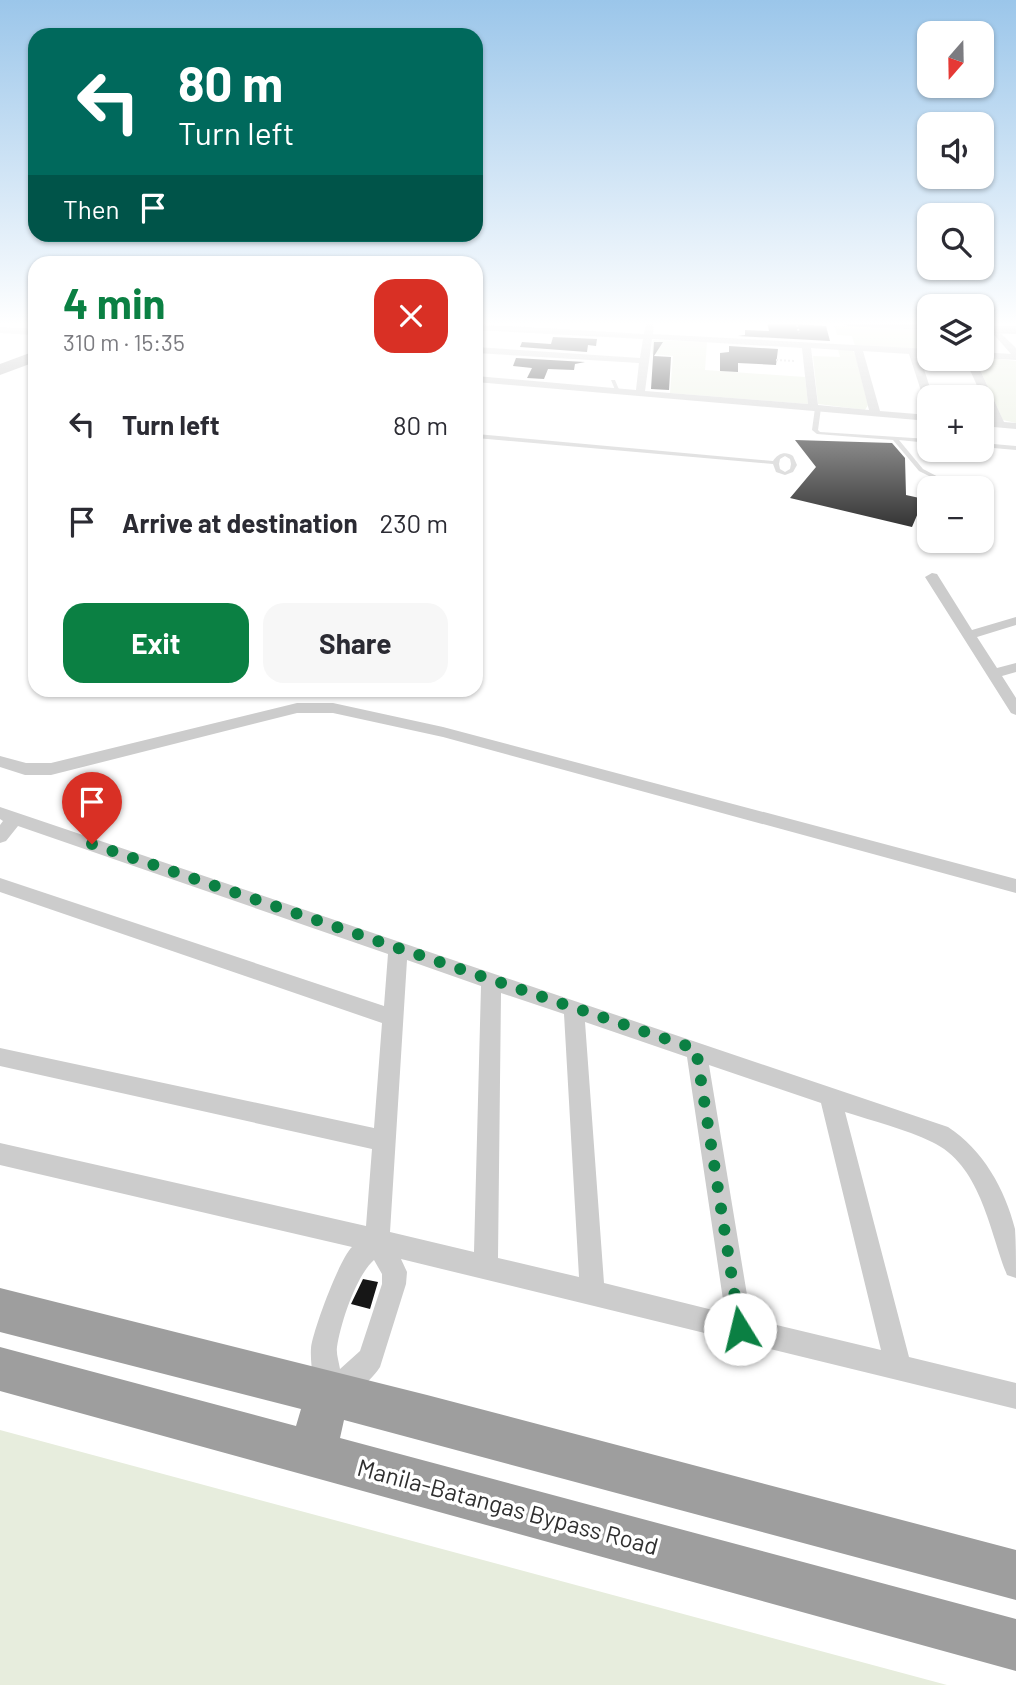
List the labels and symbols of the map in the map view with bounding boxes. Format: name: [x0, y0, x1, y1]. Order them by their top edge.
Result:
north arrow: [917, 21, 994, 98]
pin: [62, 772, 122, 844]
position arrow: [703, 1292, 777, 1366]
street label: Manila-Batangas Bypass Road: [354, 1452, 662, 1560]

